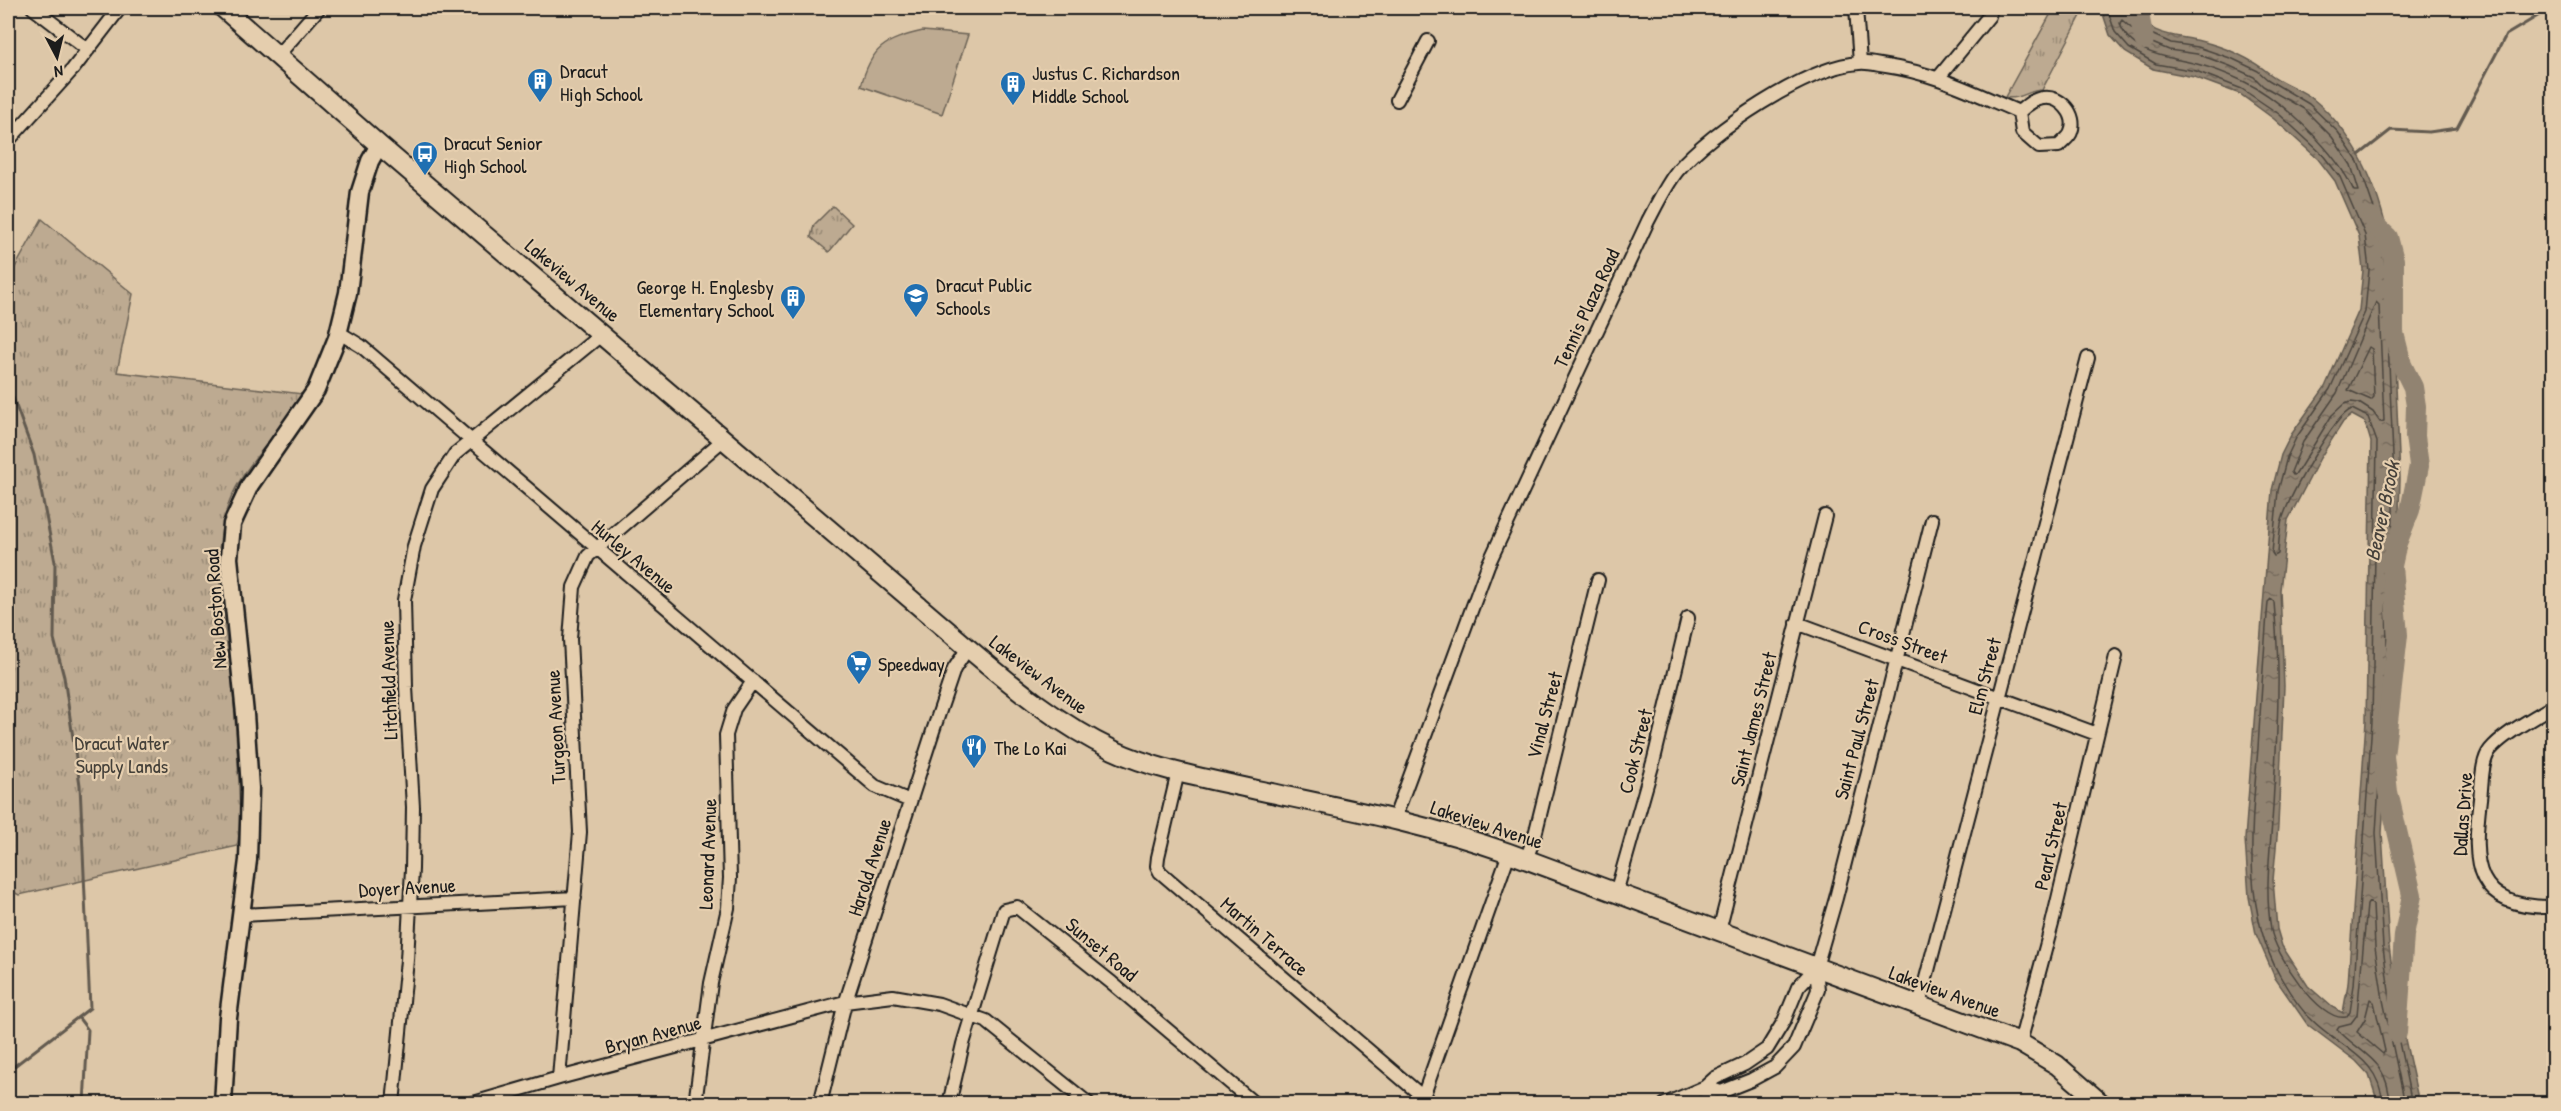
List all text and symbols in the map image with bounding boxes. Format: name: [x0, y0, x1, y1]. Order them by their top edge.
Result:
north arrow: [27, 27, 87, 87]
place label: Dracut High School: [560, 57, 643, 107]
place label: Justus C. Richardson Middle School: [1032, 59, 1180, 109]
text: N: [53, 60, 64, 83]
building icon: Dracut High School: [525, 66, 555, 104]
building icon: Justus C. Richardson Middle School: [998, 69, 1028, 107]
place label: Dracut Senior High School: [444, 129, 543, 179]
bus stop icon: Dracut Senior High School: [410, 139, 440, 177]
street label: Lakeview Avenue: [520, 232, 626, 328]
street label: Tennis Plaza Road: [1547, 244, 1626, 372]
place label: Dracut Public Schools: [936, 271, 1032, 321]
place label: George H. Englesby Elementary School: [637, 273, 775, 323]
school or university icon: Dracut Public Schools: [901, 281, 931, 319]
building icon: George H. Englesby Elementary School: [778, 283, 808, 321]
water label: Beaver Brook: [2357, 456, 2407, 564]
street label: Hurley Avenue: [586, 513, 682, 599]
street label: New Boston Road: [197, 548, 233, 670]
street label: Cross Street: [1855, 612, 1952, 670]
street label: Litchfield Avenue: [372, 620, 404, 740]
street label: Lakeview Avenue: [984, 628, 1094, 720]
street label: Elm Street: [1961, 633, 2008, 718]
supermarket icon: Speedway: [844, 648, 874, 686]
street label: Saint James Street: [1723, 648, 1783, 789]
place label: Speedway: [878, 650, 945, 677]
street label: Vinal Street: [1519, 667, 1569, 762]
street label: Turgeon Avenue: [539, 669, 571, 785]
street label: Saint Paul Street: [1827, 675, 1885, 802]
street label: Cook Street: [1611, 705, 1659, 796]
park label: Dracut Water Supply Lands: [75, 729, 170, 779]
restaurant icon: The Lo Kai: [959, 732, 989, 770]
place label: The Lo Kai: [994, 734, 1067, 761]
street label: Dallas Drive: [2446, 771, 2478, 857]
street label: Lakeview Avenue: [1427, 793, 1547, 855]
street label: Leonard Avenue: [692, 798, 722, 910]
street label: Pearl Street: [2027, 798, 2073, 893]
street label: Harold Avenue: [840, 815, 898, 919]
street label: Doyer Avenue: [358, 871, 456, 903]
street label: Martin Terrace: [1215, 890, 1315, 982]
street label: Sunset Road: [1060, 911, 1144, 987]
street label: Lakeview Avenue: [1886, 958, 2004, 1024]
street label: Bryan Avenue: [602, 1008, 704, 1060]

